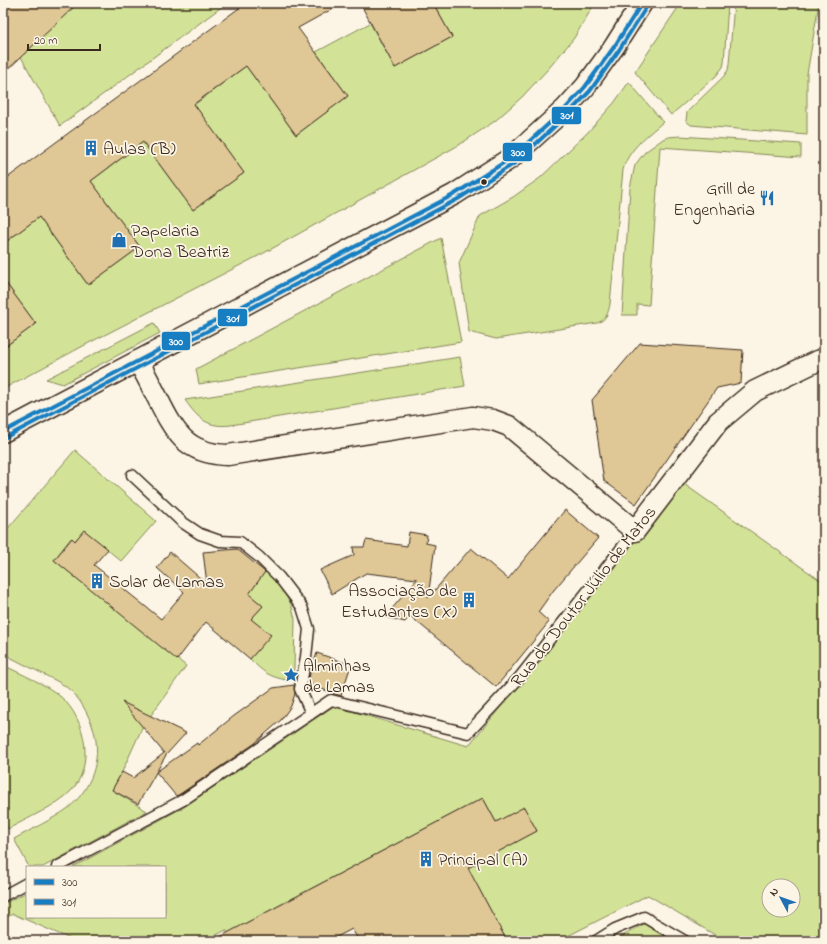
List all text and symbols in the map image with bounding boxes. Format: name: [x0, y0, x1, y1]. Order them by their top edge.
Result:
scale bar: [28, 26, 100, 52]
text: 20 m: [34, 32, 57, 50]
line badge: 301: [551, 106, 582, 125]
text: 301: [560, 108, 574, 124]
place label: Aulas (B): [103, 137, 176, 163]
building icon: Aulas (B): [82, 139, 100, 157]
line badge: 300: [502, 142, 533, 162]
text: 300: [510, 145, 525, 161]
unlabelled marker: [479, 177, 489, 187]
place label: Grill de Engenharia: [673, 177, 756, 225]
restaurant icon: Grill de Engenharia: [758, 189, 776, 207]
place label: Papelaria Dona Beatriz: [130, 219, 229, 266]
shop icon: Papelaria Dona Beatriz: [110, 231, 128, 249]
line badge: 301: [217, 308, 248, 327]
text: 301: [226, 311, 240, 327]
line badge: 300: [161, 331, 191, 351]
text: 300: [168, 334, 183, 350]
street label: Rua do Doutor Júlio de Matos: [505, 501, 664, 693]
place label: Solar de Lamas: [109, 570, 224, 596]
building icon: Solar de Lamas: [88, 572, 106, 590]
place label: Associação de Estudantes (X): [341, 579, 458, 626]
building icon: Associação de Estudantes (X): [460, 591, 478, 609]
place label: Alminhas de Lamas: [303, 654, 375, 701]
place icon: Alminhas de Lamas: [282, 666, 300, 684]
place label: Principal (A): [438, 848, 527, 874]
building icon: Principal (A): [417, 850, 435, 868]
legend: [26, 866, 166, 918]
text: 300: [62, 874, 77, 892]
north arrow: [761, 878, 801, 918]
text: N: [766, 884, 783, 900]
text: 301: [62, 894, 76, 912]

